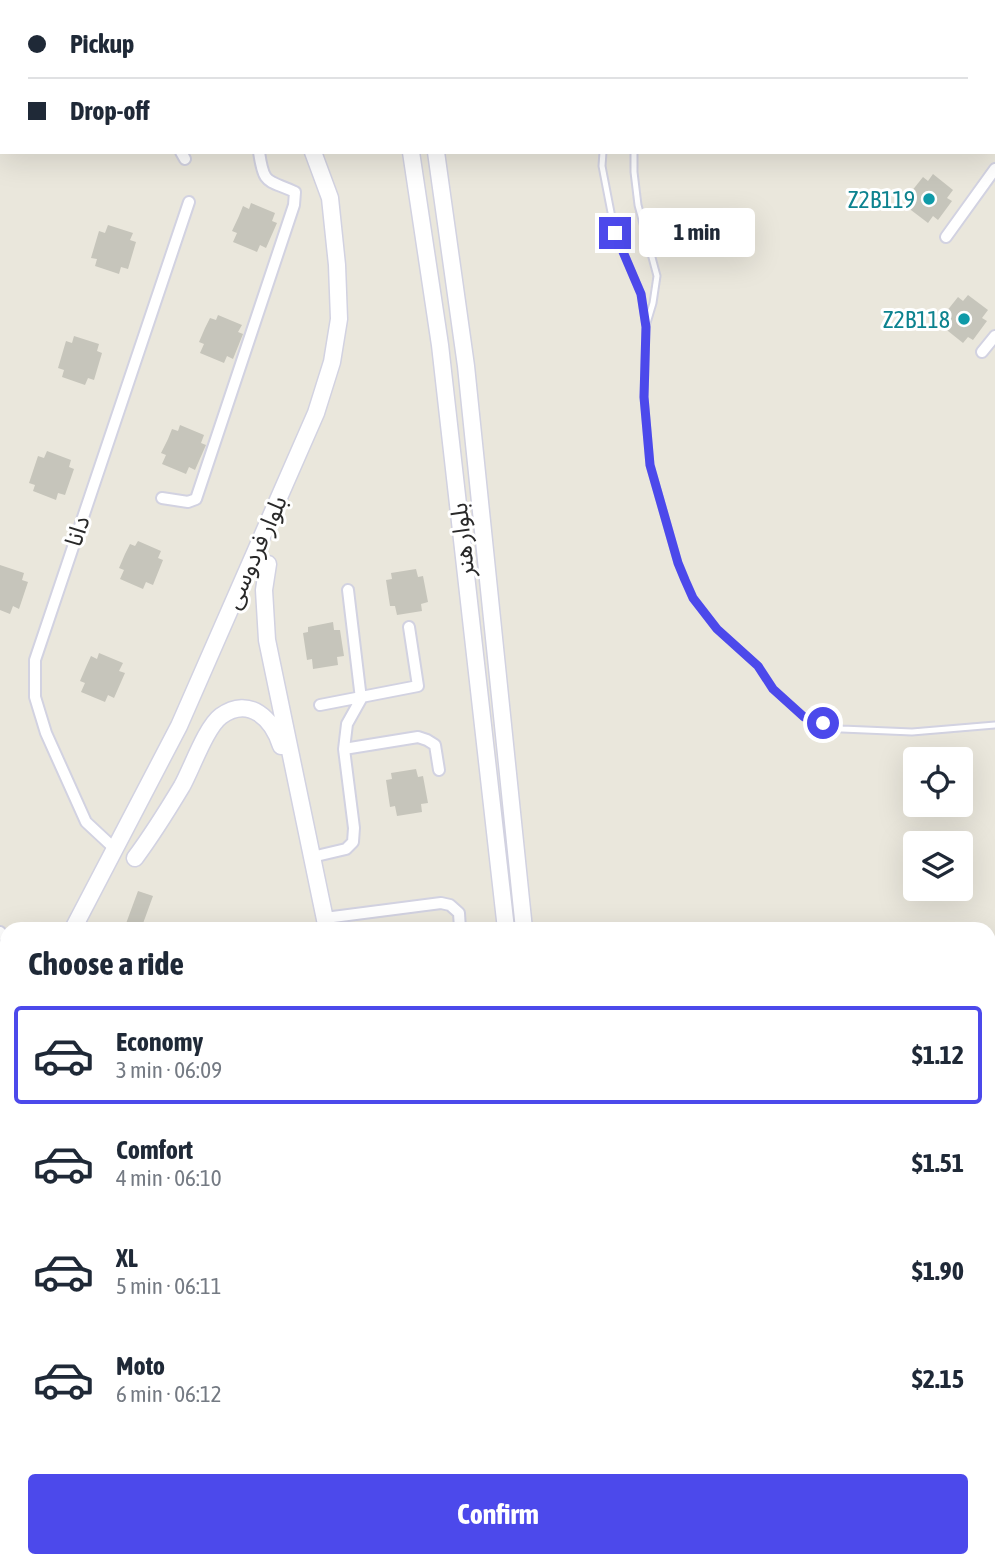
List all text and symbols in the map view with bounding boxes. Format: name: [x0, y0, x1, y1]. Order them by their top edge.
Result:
text: Pickup: [70, 29, 134, 59]
text: Drop-off: [70, 96, 150, 126]
place label: Z2B119: [848, 186, 915, 213]
marker: Z2B119: [921, 191, 937, 207]
callout: 1 min: [640, 208, 755, 258]
route end: [599, 217, 631, 249]
text: 1 min: [674, 219, 720, 245]
place label: Z2B118: [883, 306, 950, 333]
marker: Z2B118: [956, 311, 972, 327]
street label: بلوار فردوسی: [218, 491, 293, 613]
street label: بلوار هنر: [445, 502, 480, 579]
street label: دانا: [59, 512, 95, 550]
route start: [807, 707, 839, 739]
map controls: [903, 747, 973, 901]
button: locate: [903, 747, 973, 817]
button: layers: [903, 831, 973, 901]
text: Choose a ride: [28, 945, 184, 982]
icon: car: [32, 1024, 95, 1087]
text: Economy: [116, 1027, 203, 1057]
text: $1.12: [912, 1040, 964, 1070]
text: 3 min · 06:09: [116, 1057, 222, 1083]
icon: car: [32, 1132, 95, 1195]
text: Comfort: [116, 1135, 193, 1165]
text: $1.51: [912, 1148, 964, 1178]
text: 4 min · 06:10: [116, 1165, 222, 1191]
icon: car: [32, 1240, 95, 1303]
text: XL: [116, 1243, 138, 1273]
text: $1.90: [912, 1256, 964, 1286]
text: 5 min · 06:11: [116, 1273, 222, 1299]
icon: car: [32, 1348, 95, 1411]
text: Moto: [116, 1351, 165, 1381]
text: $2.15: [912, 1364, 964, 1394]
text: 6 min · 06:12: [116, 1381, 222, 1407]
button: Confirm: [28, 1474, 968, 1554]

